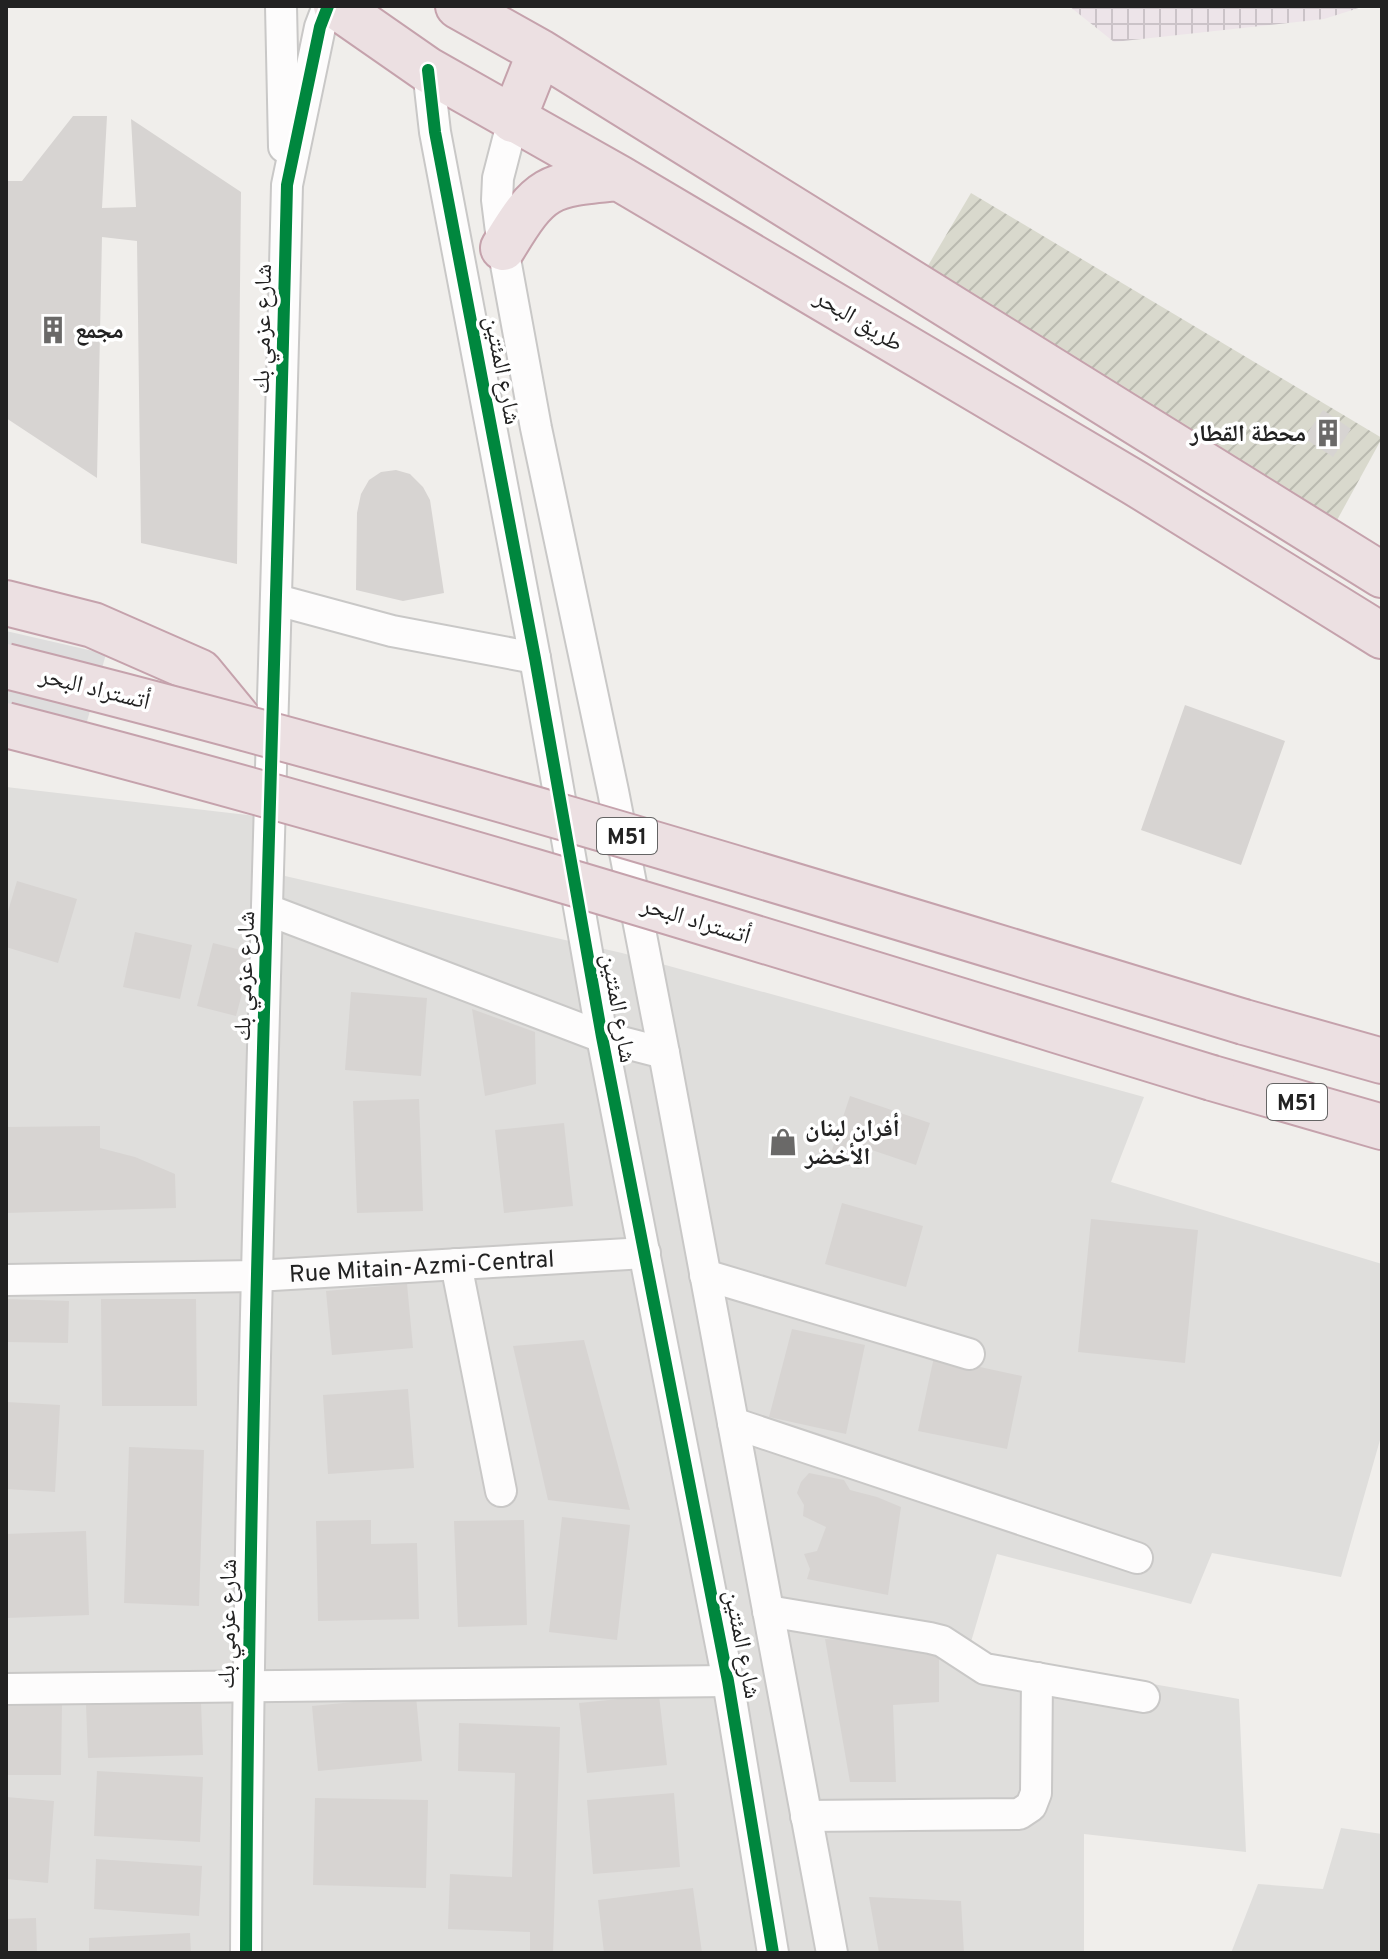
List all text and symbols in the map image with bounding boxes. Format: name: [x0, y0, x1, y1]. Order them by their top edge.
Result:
street label: شارع عزمي بك: [248, 264, 282, 395]
street label: طريق البحر: [807, 283, 908, 360]
street label: شارع المئتين: [476, 313, 526, 427]
building icon: مجمع: [38, 315, 68, 345]
place label: مجمع: [75, 317, 123, 347]
building icon: محطة القطار: [1313, 418, 1343, 448]
place label: محطة القطار: [1189, 420, 1306, 450]
street label: أتستراد البحر: [35, 661, 153, 718]
road number: M51: [597, 818, 657, 854]
street label: أتستراد البحر: [636, 890, 754, 953]
street label: شارع عزمي بك: [229, 910, 265, 1042]
street label: شارع المئتين: [593, 951, 641, 1065]
road number: M51: [1267, 1084, 1327, 1120]
place label: أفران لبنان الأخضر: [804, 1112, 900, 1173]
shop icon: أفران لبنان الأخضر: [768, 1127, 798, 1157]
street label: Rue Mitain-Azmi-Central: [288, 1245, 555, 1291]
street label: شارع عزمي بك: [213, 1559, 247, 1690]
street label: شارع المئتين: [716, 1587, 766, 1701]

